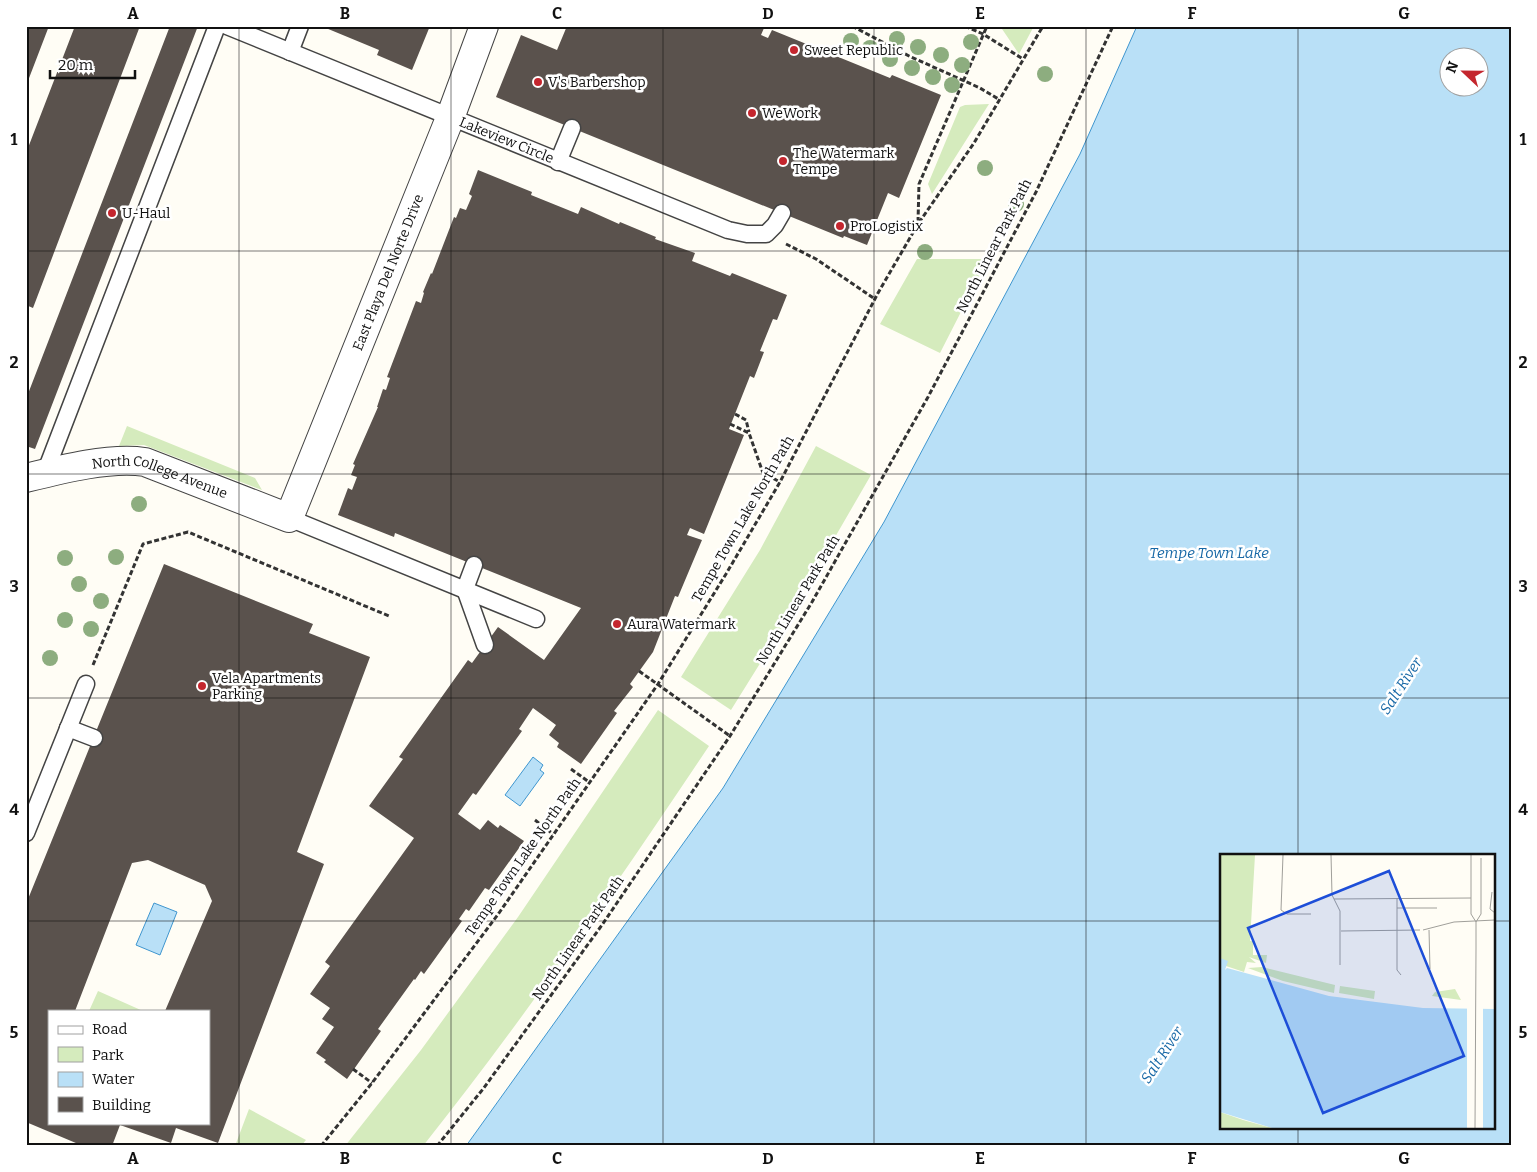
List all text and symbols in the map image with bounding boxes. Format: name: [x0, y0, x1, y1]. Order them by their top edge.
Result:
text: A: [127, 4, 139, 23]
text: B: [340, 4, 350, 23]
text: C: [552, 4, 562, 23]
text: D: [762, 4, 774, 23]
text: E: [975, 4, 985, 23]
text: F: [1188, 4, 1197, 23]
text: G: [1398, 4, 1410, 23]
place label: Sweet Republic: [804, 42, 903, 59]
marker: Sweet Republic: [788, 44, 800, 56]
scale bar: [50, 48, 135, 80]
north arrow: [1440, 48, 1490, 98]
text: 20 m: [58, 56, 94, 74]
text: N: [1443, 59, 1462, 76]
place label: V's Barbershop: [548, 74, 646, 91]
marker: V's Barbershop: [532, 76, 544, 88]
place label: WeWork: [762, 105, 818, 122]
marker: WeWork: [746, 107, 758, 119]
street label: Lakeview Circle: [457, 113, 556, 167]
text: 1: [11, 130, 18, 149]
text: 1: [1520, 130, 1527, 149]
place label: The Watermark Tempe: [793, 145, 894, 178]
marker: The Watermark Tempe: [777, 155, 789, 167]
street label: North Linear Park Path: [953, 176, 1035, 316]
street label: East Playa Del Norte Drive: [349, 192, 427, 353]
place label: U-Haul: [122, 205, 170, 222]
marker: U-Haul: [106, 207, 118, 219]
place label: ProLogistix: [850, 218, 923, 235]
marker: ProLogistix: [834, 220, 846, 232]
text: 2: [9, 353, 19, 372]
text: 2: [1518, 353, 1528, 372]
street label: Tempe Town Lake North Path: [688, 433, 798, 605]
street label: North College Avenue: [91, 452, 230, 502]
street label: North Linear Park Path: [753, 532, 844, 668]
water label: Tempe Town Lake: [1149, 544, 1269, 562]
text: 3: [9, 577, 19, 596]
text: 3: [1518, 577, 1528, 596]
place label: Aura Watermark: [627, 616, 736, 633]
marker: Aura Watermark: [611, 618, 623, 630]
water label: Salt River: [1376, 654, 1426, 718]
place label: Vela Apartments Parking: [212, 670, 321, 703]
marker: Vela Apartments Parking: [196, 680, 208, 692]
street label: Tempe Town Lake North Path: [462, 774, 584, 939]
text: 4: [9, 800, 19, 819]
text: 4: [1518, 800, 1528, 819]
inset map: [1220, 854, 1494, 1130]
street label: North Linear Park Path: [529, 872, 628, 1003]
legend: [48, 1010, 210, 1124]
text: Road: [92, 1020, 127, 1038]
text: 5: [10, 1023, 19, 1042]
water label: Salt River: [1137, 1023, 1187, 1087]
text: 5: [1519, 1023, 1528, 1042]
text: Park: [92, 1046, 124, 1064]
text: Water: [92, 1070, 135, 1088]
text: Building: [92, 1096, 151, 1114]
text: A: [127, 1149, 139, 1168]
text: B: [340, 1149, 350, 1168]
text: C: [552, 1149, 562, 1168]
text: D: [762, 1149, 774, 1168]
text: E: [975, 1149, 985, 1168]
text: F: [1188, 1149, 1197, 1168]
text: G: [1398, 1149, 1410, 1168]

